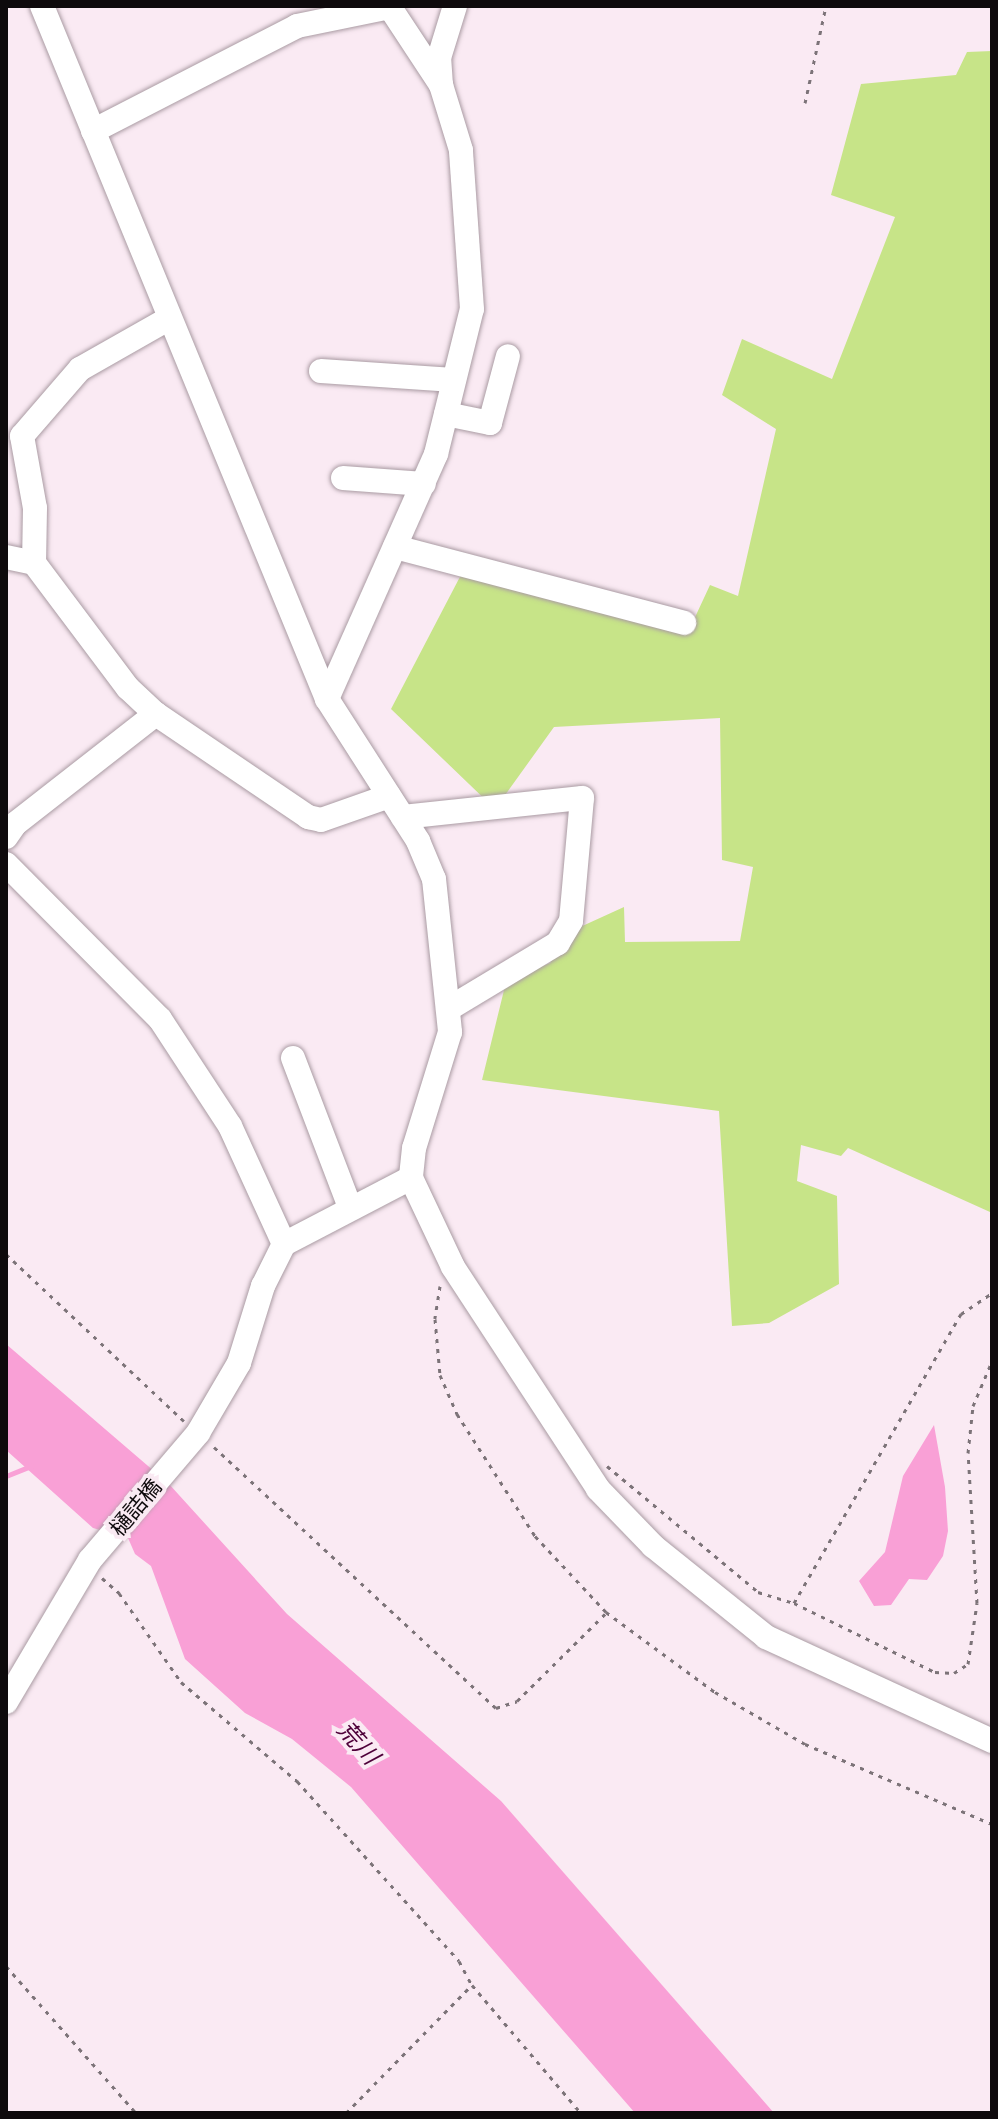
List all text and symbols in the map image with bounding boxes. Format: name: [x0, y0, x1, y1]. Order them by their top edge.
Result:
street label: 樋詰橋: [104, 1473, 166, 1541]
water label: 荒川: [332, 1715, 386, 1769]

